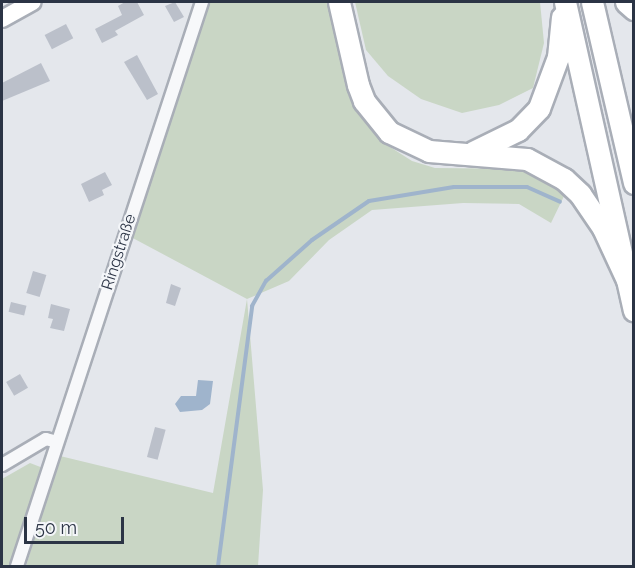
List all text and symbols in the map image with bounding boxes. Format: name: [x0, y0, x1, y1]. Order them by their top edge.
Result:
street label: Ringstraße: [98, 212, 140, 292]
scale bar: [27, 505, 128, 543]
text: 50 m: [35, 517, 77, 538]

